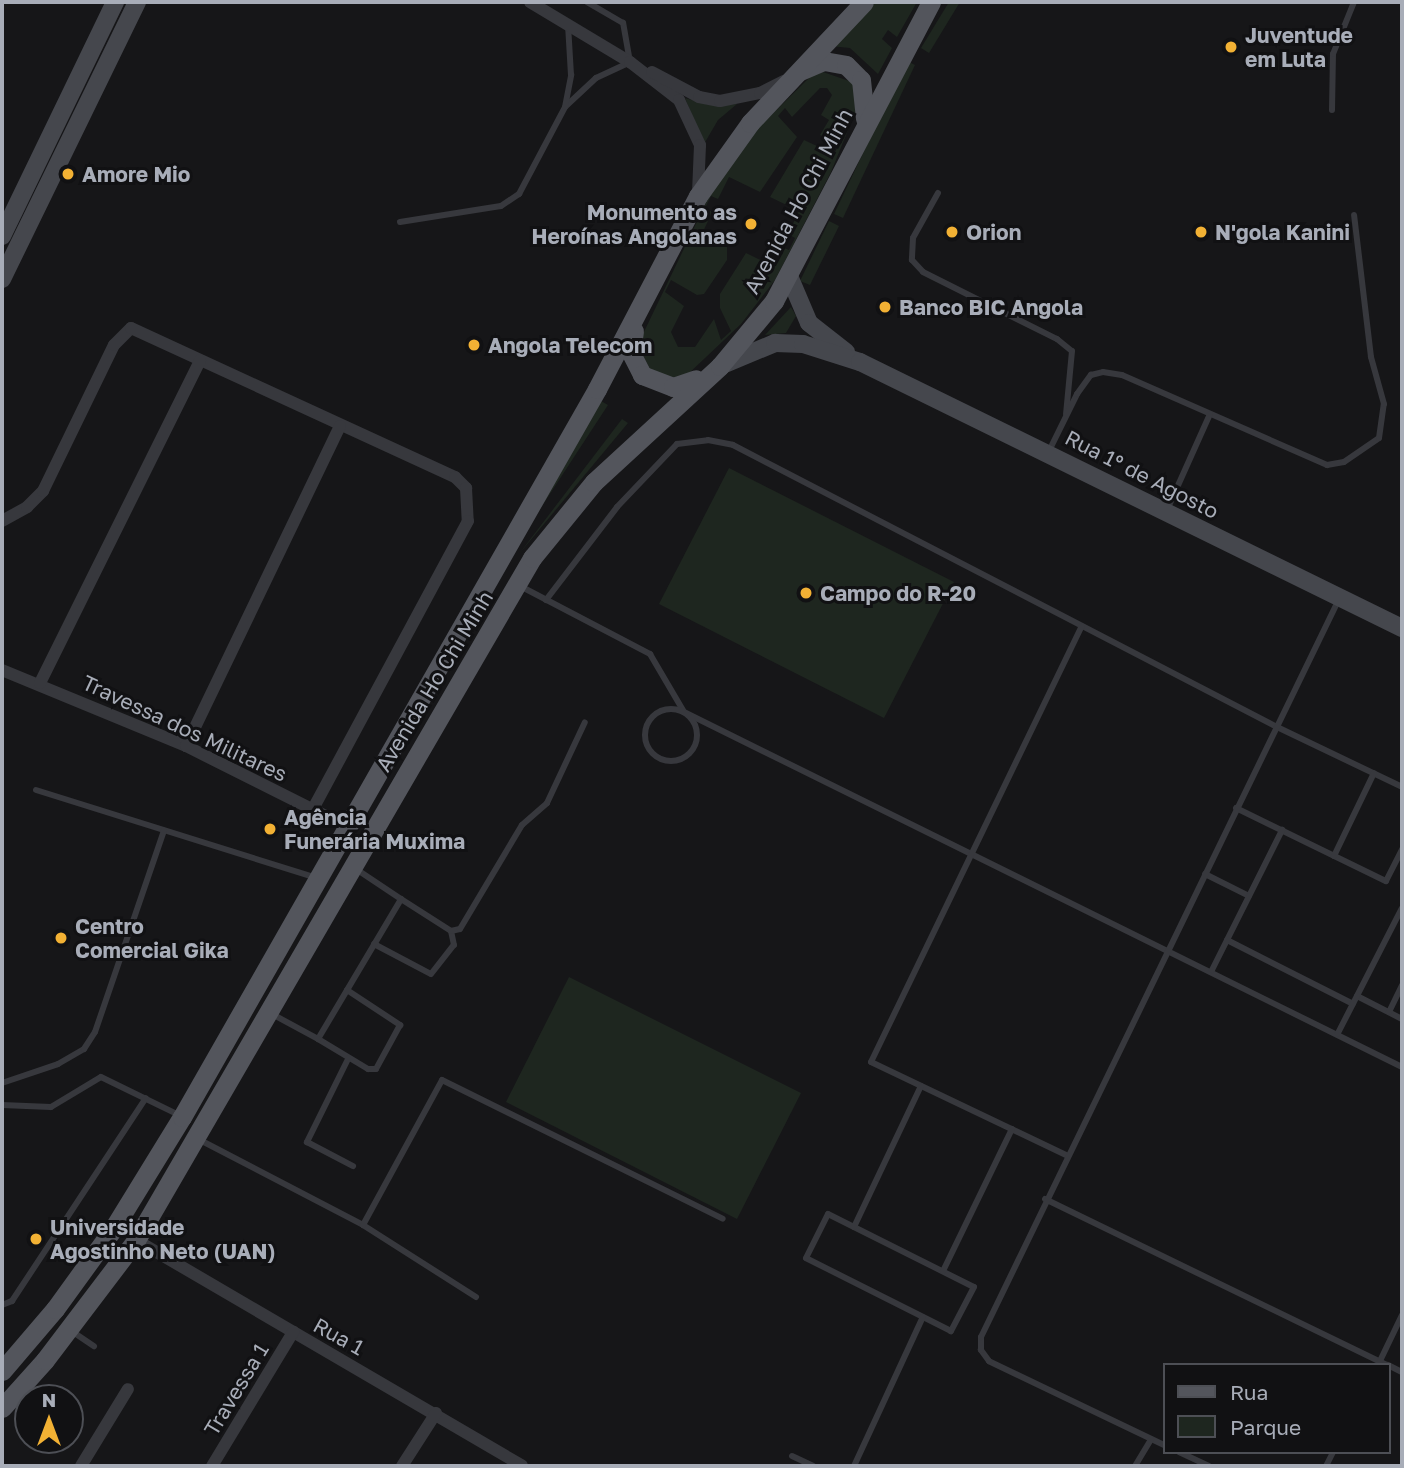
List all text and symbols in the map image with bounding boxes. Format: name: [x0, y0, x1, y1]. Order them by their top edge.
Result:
place label: Juventude em Luta: [1245, 22, 1353, 72]
marker: Juventude em Luta: [1223, 39, 1239, 55]
street label: Avenida Ho Chi Minh: [738, 104, 858, 298]
place label: Amore Mio: [82, 161, 190, 187]
marker: Amore Mio: [60, 166, 76, 182]
place label: Monumento as Heroínas Angolanas: [532, 199, 737, 249]
marker: Monumento as Heroínas Angolanas: [743, 216, 759, 232]
place label: Orion: [966, 219, 1021, 245]
place label: N'gola Kanini: [1215, 219, 1350, 245]
marker: Orion: [944, 224, 960, 240]
marker: N'gola Kanini: [1193, 224, 1209, 240]
place label: Banco BIC Angola: [899, 294, 1083, 320]
marker: Banco BIC Angola: [877, 299, 893, 315]
place label: Angola Telecom: [488, 332, 652, 358]
marker: Angola Telecom: [466, 337, 482, 353]
street label: Rua 1º de Agosto: [1061, 424, 1223, 524]
place label: Campo do R-20: [820, 580, 976, 606]
marker: Campo do R-20: [798, 585, 814, 601]
street label: Avenida Ho Chi Minh: [370, 586, 498, 776]
street label: Travessa dos Militares: [79, 669, 291, 787]
place label: Agência Funerária Muxima: [284, 804, 465, 854]
marker: Agência Funerária Muxima: [262, 821, 278, 837]
place label: Centro Comercial Gika: [75, 913, 229, 963]
marker: Centro Comercial Gika: [53, 930, 69, 946]
place label: Universidade Agostinho Neto (UAN): [50, 1214, 275, 1264]
marker: Universidade Agostinho Neto (UAN): [28, 1231, 44, 1247]
street label: Rua 1: [309, 1312, 369, 1360]
street label: Travessa 1: [199, 1338, 273, 1440]
legend: [1162, 1363, 1390, 1454]
text: Rua: [1230, 1379, 1268, 1405]
north arrow: [14, 1384, 84, 1454]
text: N: [42, 1388, 56, 1411]
text: Parque: [1230, 1414, 1301, 1440]

